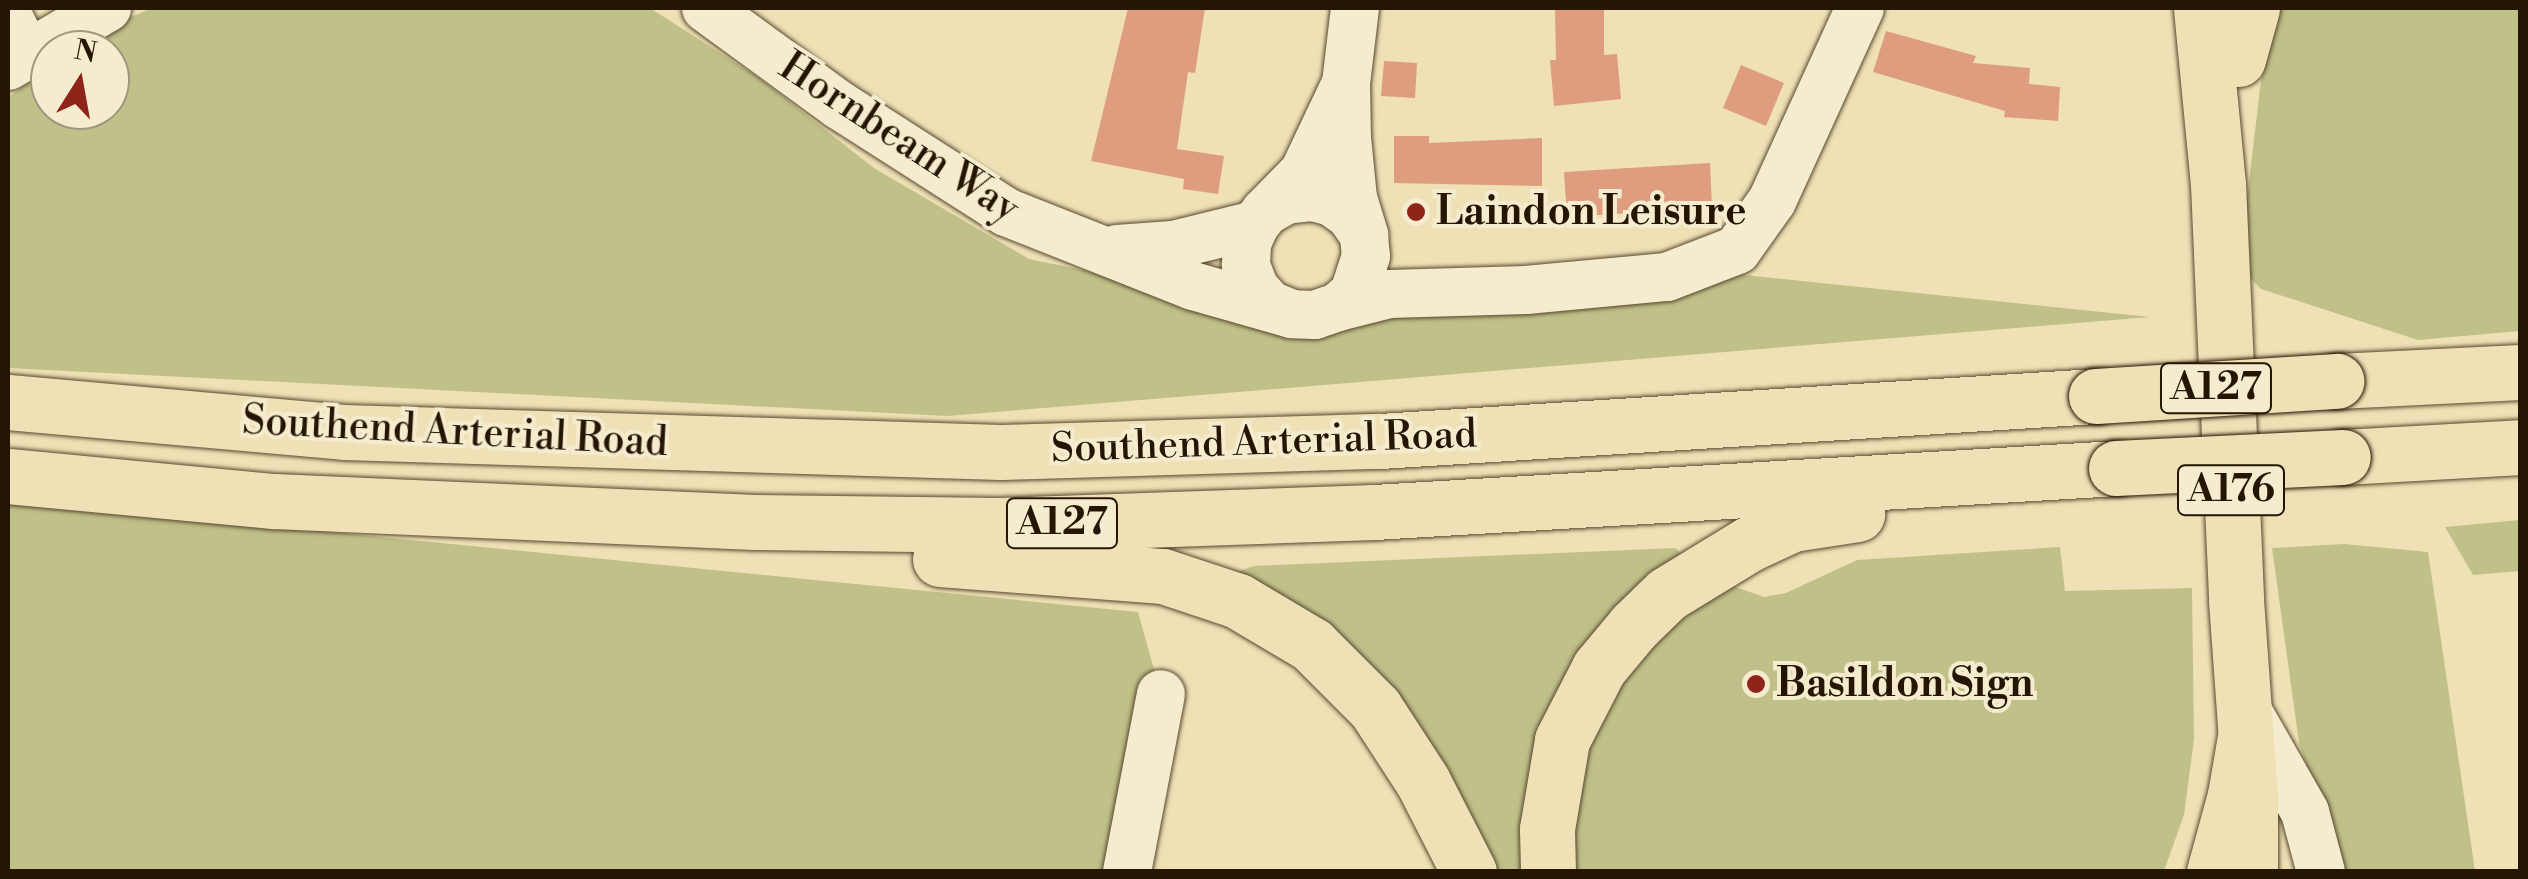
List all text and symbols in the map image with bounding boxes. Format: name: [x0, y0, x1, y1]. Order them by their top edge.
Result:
north arrow: [30, 30, 130, 130]
text: N: [71, 33, 100, 71]
street label: Hornbeam Way: [770, 43, 1028, 233]
place label: Laindon Leisure: [1436, 188, 1747, 236]
marker: Laindon Leisure: [1405, 201, 1427, 223]
road number: A127: [2158, 355, 2274, 421]
street label: Southend Arterial Road: [241, 397, 669, 467]
street label: Southend Arterial Road: [1050, 411, 1478, 473]
road number: A176: [2176, 457, 2286, 523]
road number: A127: [1004, 490, 1120, 556]
place label: Basildon Sign: [1776, 660, 2033, 708]
marker: Basildon Sign: [1745, 673, 1767, 695]

